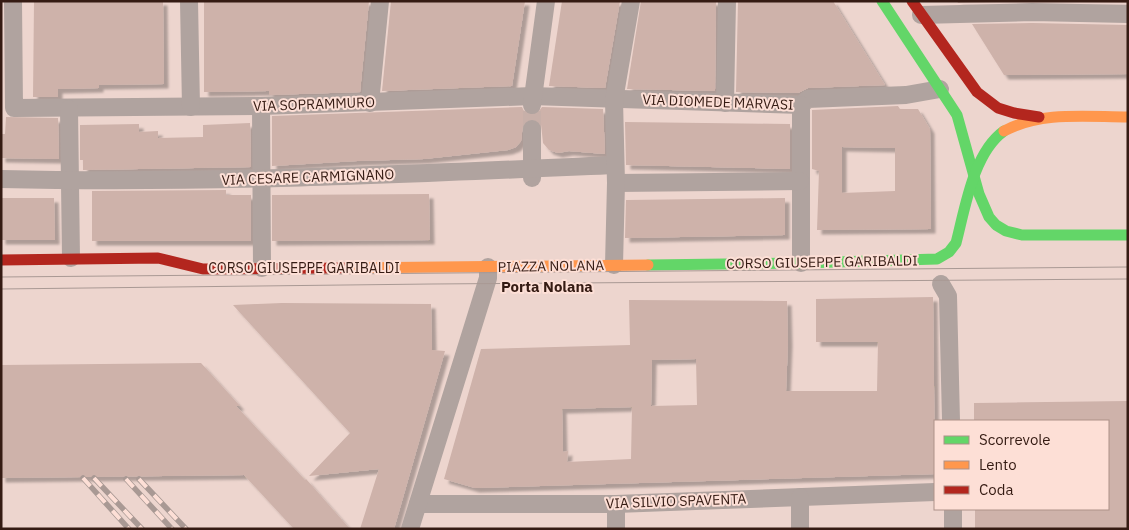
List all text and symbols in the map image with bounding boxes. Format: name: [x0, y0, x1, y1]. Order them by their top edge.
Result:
street label: VIA DIOMEDE MARVASI: [642, 90, 794, 114]
street label: VIA SOPRAMMURO: [253, 93, 375, 115]
street label: VIA CESARE CARMIGNANO: [221, 165, 395, 189]
street label: CORSO GIUSEPPE GARIBALDI: [726, 251, 918, 273]
street label: PIAZZA NOLANA: [498, 256, 604, 276]
street label: CORSO GIUSEPPE GARIBALDI: [208, 259, 400, 277]
district label: Porta Nolana: [501, 277, 593, 296]
legend: [934, 420, 1109, 510]
text: Scorrevole: [979, 430, 1051, 449]
text: Lento: [979, 455, 1017, 474]
text: Coda: [979, 480, 1013, 499]
street label: VIA SILVIO SPAVENTA: [605, 490, 747, 512]

